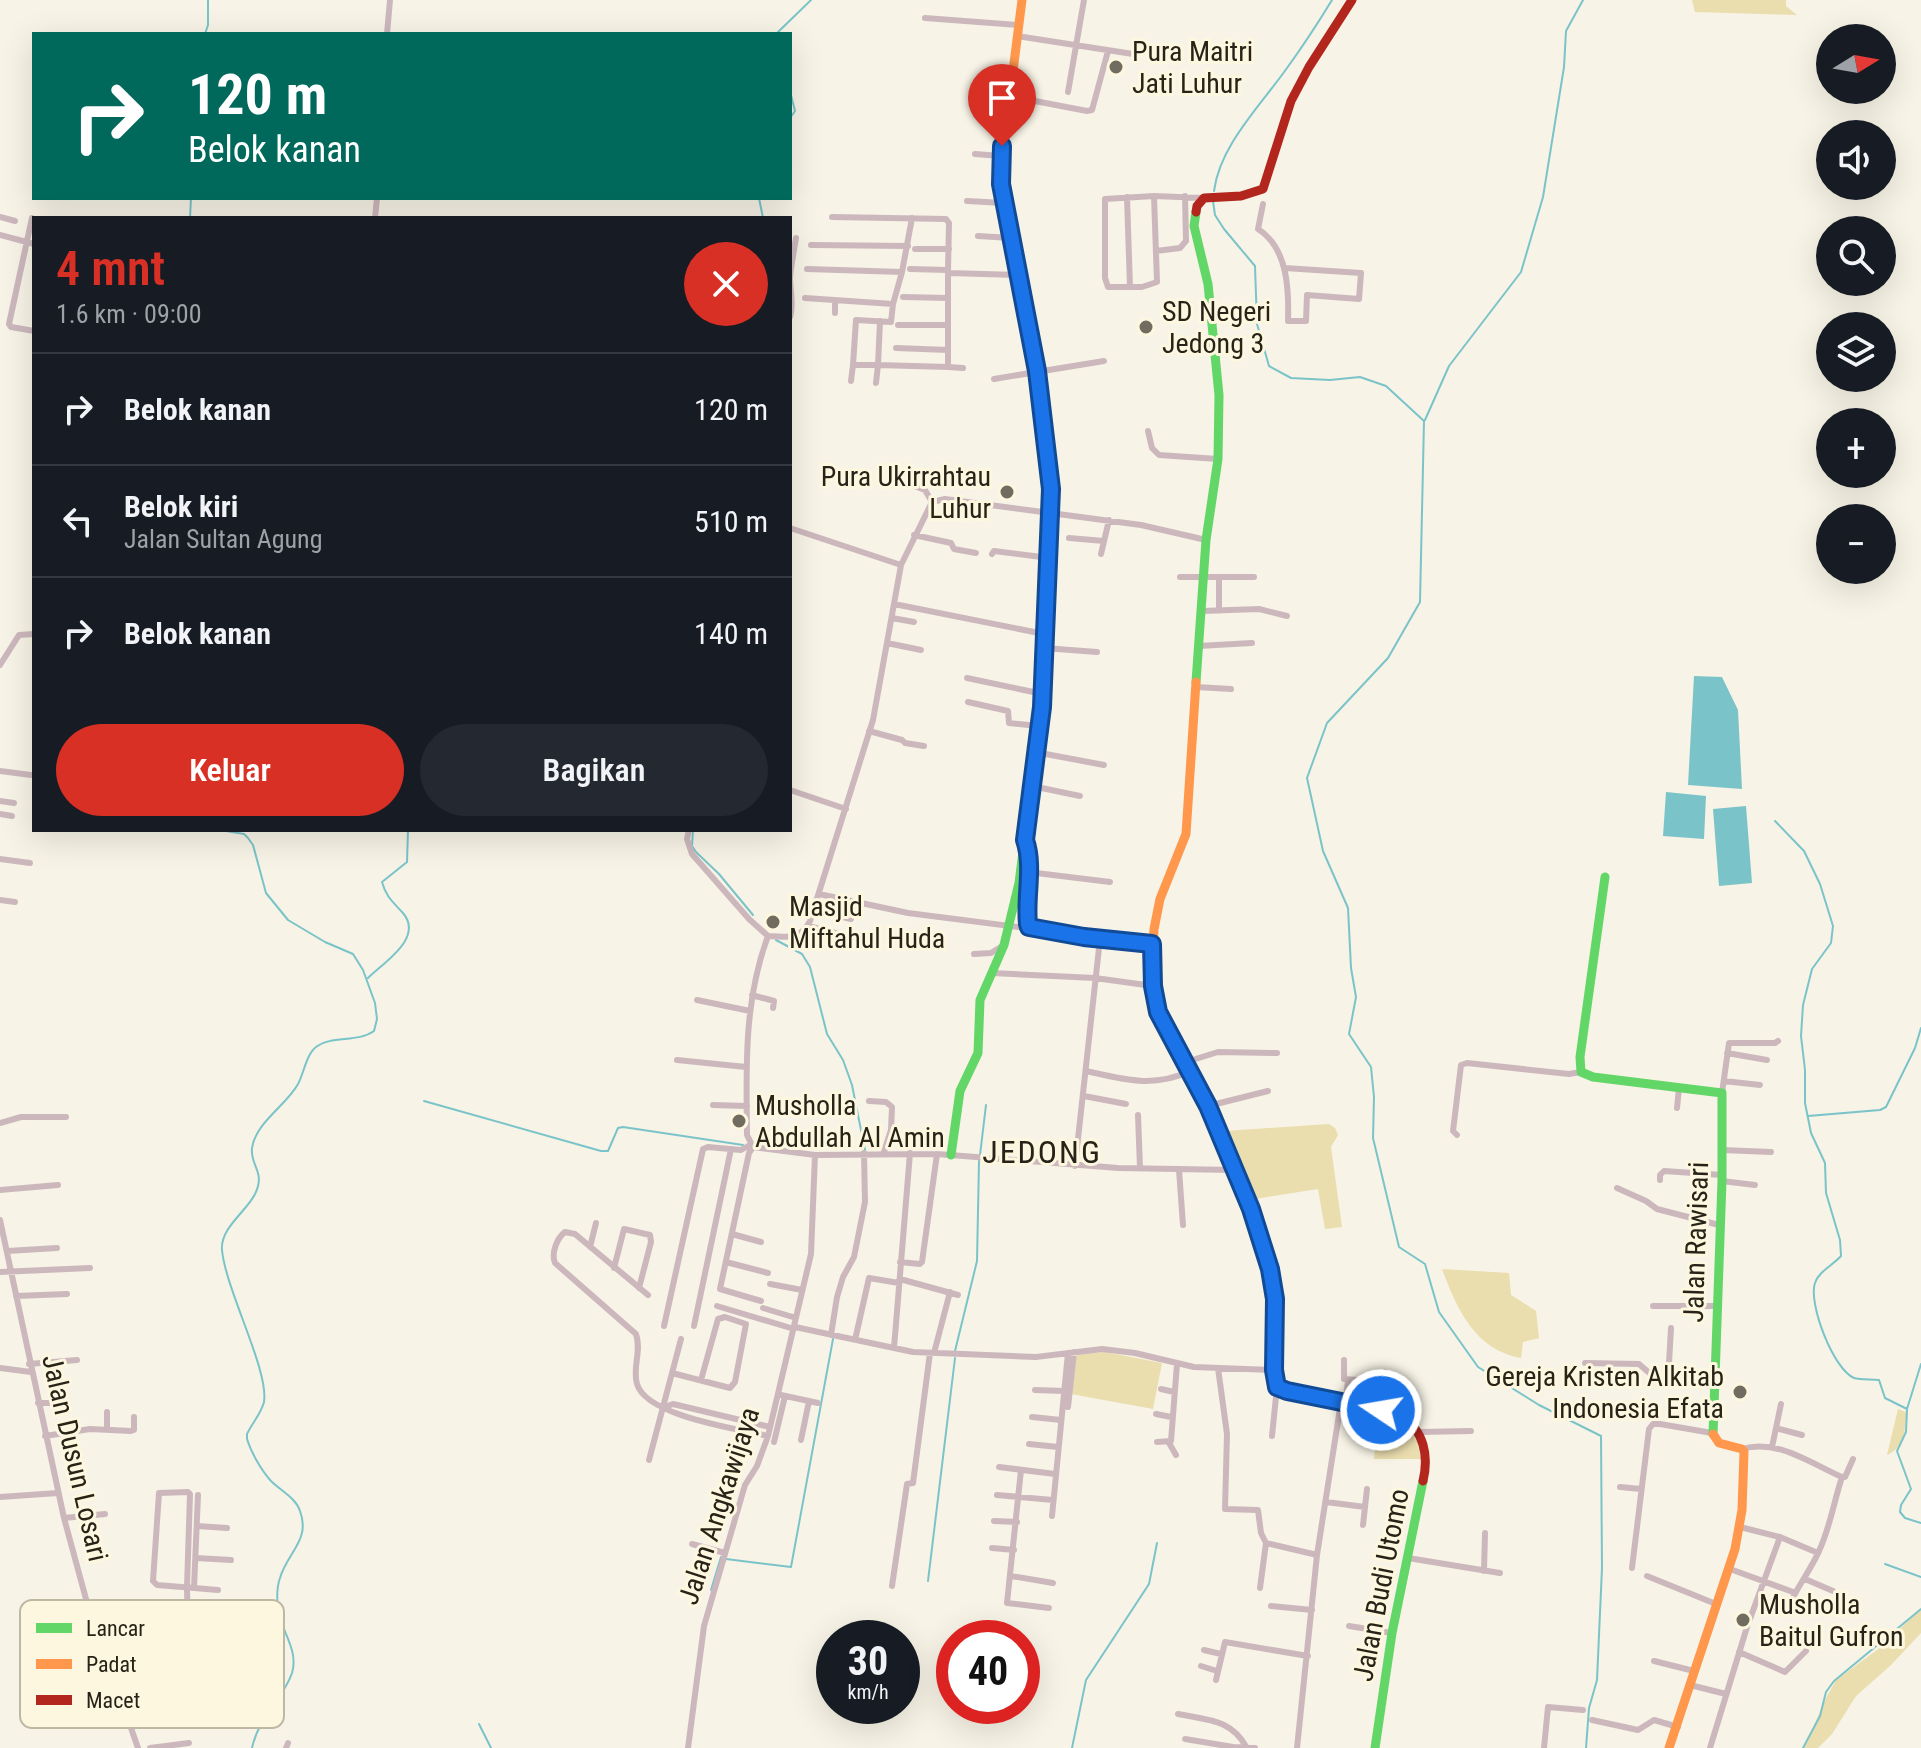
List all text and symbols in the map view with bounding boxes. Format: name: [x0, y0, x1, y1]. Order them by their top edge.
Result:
north arrow: [1816, 24, 1896, 104]
map controls: [1816, 24, 1896, 584]
place label: Pura Maitri Jati Luhur: [1132, 35, 1253, 100]
marker: Pura Maitri Jati Luhur: [1107, 58, 1125, 76]
text: 120 m: [188, 62, 327, 128]
icon: right: [56, 64, 160, 168]
pin: [968, 64, 1036, 146]
icon: arrive: [980, 76, 1024, 120]
button: sound: [1816, 120, 1896, 200]
text: Belok kanan: [188, 129, 361, 171]
button: search: [1816, 216, 1896, 296]
text: 4 mnt: [56, 240, 165, 297]
button: close: [684, 242, 768, 326]
place label: SD Negeri Jedong 3: [1162, 295, 1271, 360]
text: 1.6 km · 09:00: [56, 299, 201, 329]
button: layers: [1816, 312, 1896, 392]
marker: SD Negeri Jedong 3: [1137, 318, 1155, 336]
icon: right: [56, 387, 100, 431]
text: Belok kanan: [124, 392, 271, 427]
text: 120 m: [694, 392, 768, 427]
button: +: [1816, 408, 1896, 488]
place label: Pura Ukirrahtau Luhur: [821, 460, 991, 525]
marker: Pura Ukirrahtau Luhur: [998, 483, 1016, 501]
text: Belok kiri: [124, 489, 238, 524]
icon: left: [56, 499, 100, 543]
text: 510 m: [694, 504, 768, 539]
button: −: [1816, 504, 1896, 584]
text: Jalan Sultan Agung: [124, 524, 323, 554]
icon: right: [56, 611, 100, 655]
text: Belok kanan: [124, 616, 271, 651]
text: 140 m: [694, 616, 768, 651]
button: Keluar: [56, 724, 404, 816]
button: Bagikan: [420, 724, 768, 816]
place label: Masjid Miftahul Huda: [789, 890, 945, 955]
marker: Masjid Miftahul Huda: [764, 913, 782, 931]
place label: Musholla Abdullah Al Amin: [755, 1089, 945, 1154]
marker: Musholla Abdullah Al Amin: [730, 1112, 748, 1130]
district label: JEDONG: [982, 1133, 1102, 1171]
street label: Jalan Rawisari: [1677, 1161, 1715, 1323]
street label: Jalan Dusun Losari: [35, 1351, 115, 1565]
place label: Gereja Kristen Alkitab Indonesia Efata: [1485, 1360, 1724, 1425]
position arrow: [1339, 1368, 1423, 1452]
marker: Gereja Kristen Alkitab Indonesia Efata: [1731, 1383, 1749, 1401]
street label: Jalan Angkawijaya: [672, 1403, 766, 1609]
street label: Jalan Budi Utomo: [1346, 1486, 1416, 1684]
place label: Musholla Baitul Gufron: [1759, 1588, 1904, 1653]
legend: [20, 1600, 284, 1728]
marker: Musholla Baitul Gufron: [1734, 1611, 1752, 1629]
text: Lancar: [86, 1616, 145, 1641]
speed limit sign: 40: [936, 1620, 1040, 1724]
text: 30: [848, 1638, 888, 1685]
text: Padat: [86, 1652, 137, 1677]
text: km/h: [847, 1680, 889, 1704]
text: Macet: [86, 1688, 140, 1713]

